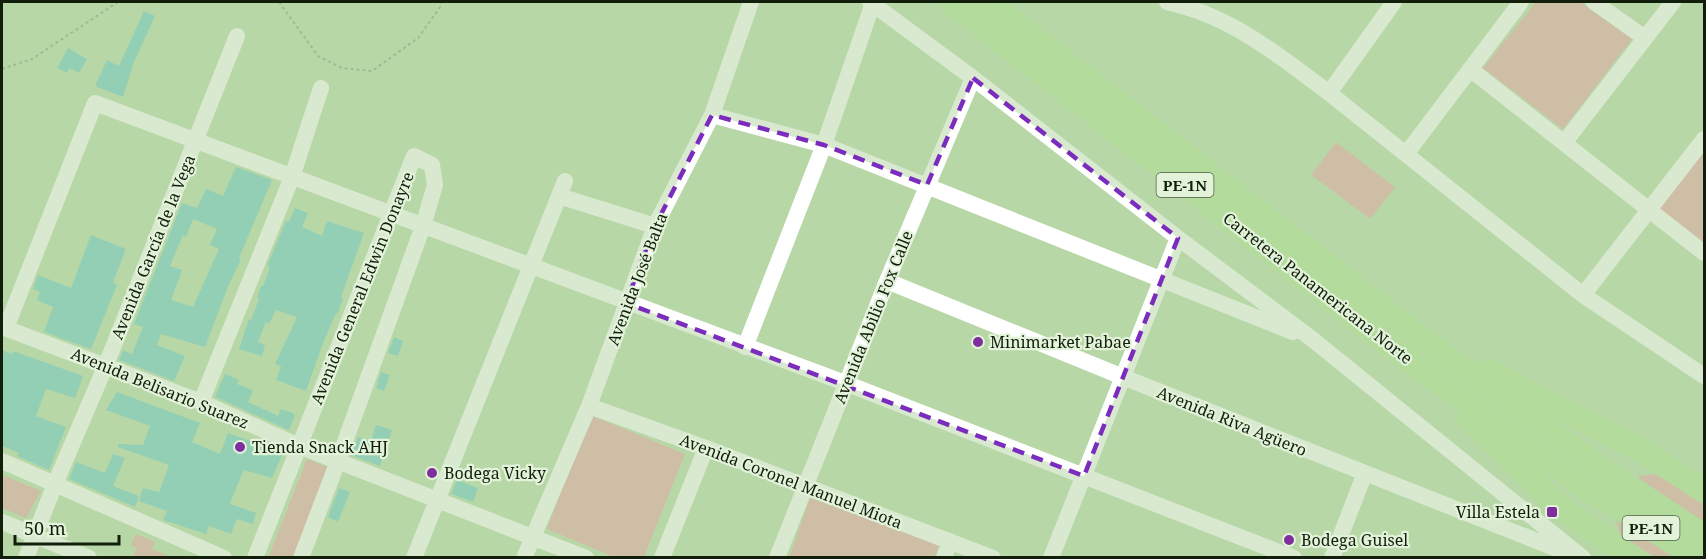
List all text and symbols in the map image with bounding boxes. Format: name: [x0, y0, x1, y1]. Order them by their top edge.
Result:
street label: Avenida García de la Vega: [106, 151, 200, 343]
street label: Avenida General Edwin Donayre: [305, 168, 419, 408]
road number: PE-1N: [1156, 173, 1214, 197]
street label: Carretera Panamericana Norte: [1219, 207, 1417, 369]
street label: Avenida José Balta: [602, 209, 672, 349]
street label: Avenida Abilio Fox Calle: [828, 227, 918, 407]
place label: Minimarket Pabae: [990, 331, 1131, 353]
marker: Minimarket Pabae: [971, 335, 985, 349]
street label: Avenida Belisario Suarez: [68, 342, 252, 434]
street label: Avenida Riva Agüero: [1154, 381, 1310, 461]
street label: Avenida Coronel Manuel Miota: [677, 428, 905, 534]
place label: Tienda Snack AHJ: [252, 436, 388, 458]
marker: Tienda Snack AHJ: [233, 440, 247, 454]
place label: Bodega Vicky: [444, 462, 547, 484]
marker: Bodega Vicky: [425, 466, 439, 480]
place label: Villa Estela: [1456, 501, 1540, 523]
marker: Villa Estela: [1545, 505, 1559, 519]
scale bar: [15, 508, 118, 546]
text: 50 m: [24, 516, 66, 540]
road number: PE-1N: [1622, 516, 1680, 540]
place label: Bodega Guisel: [1301, 529, 1408, 551]
marker: Bodega Guisel: [1282, 533, 1296, 547]

